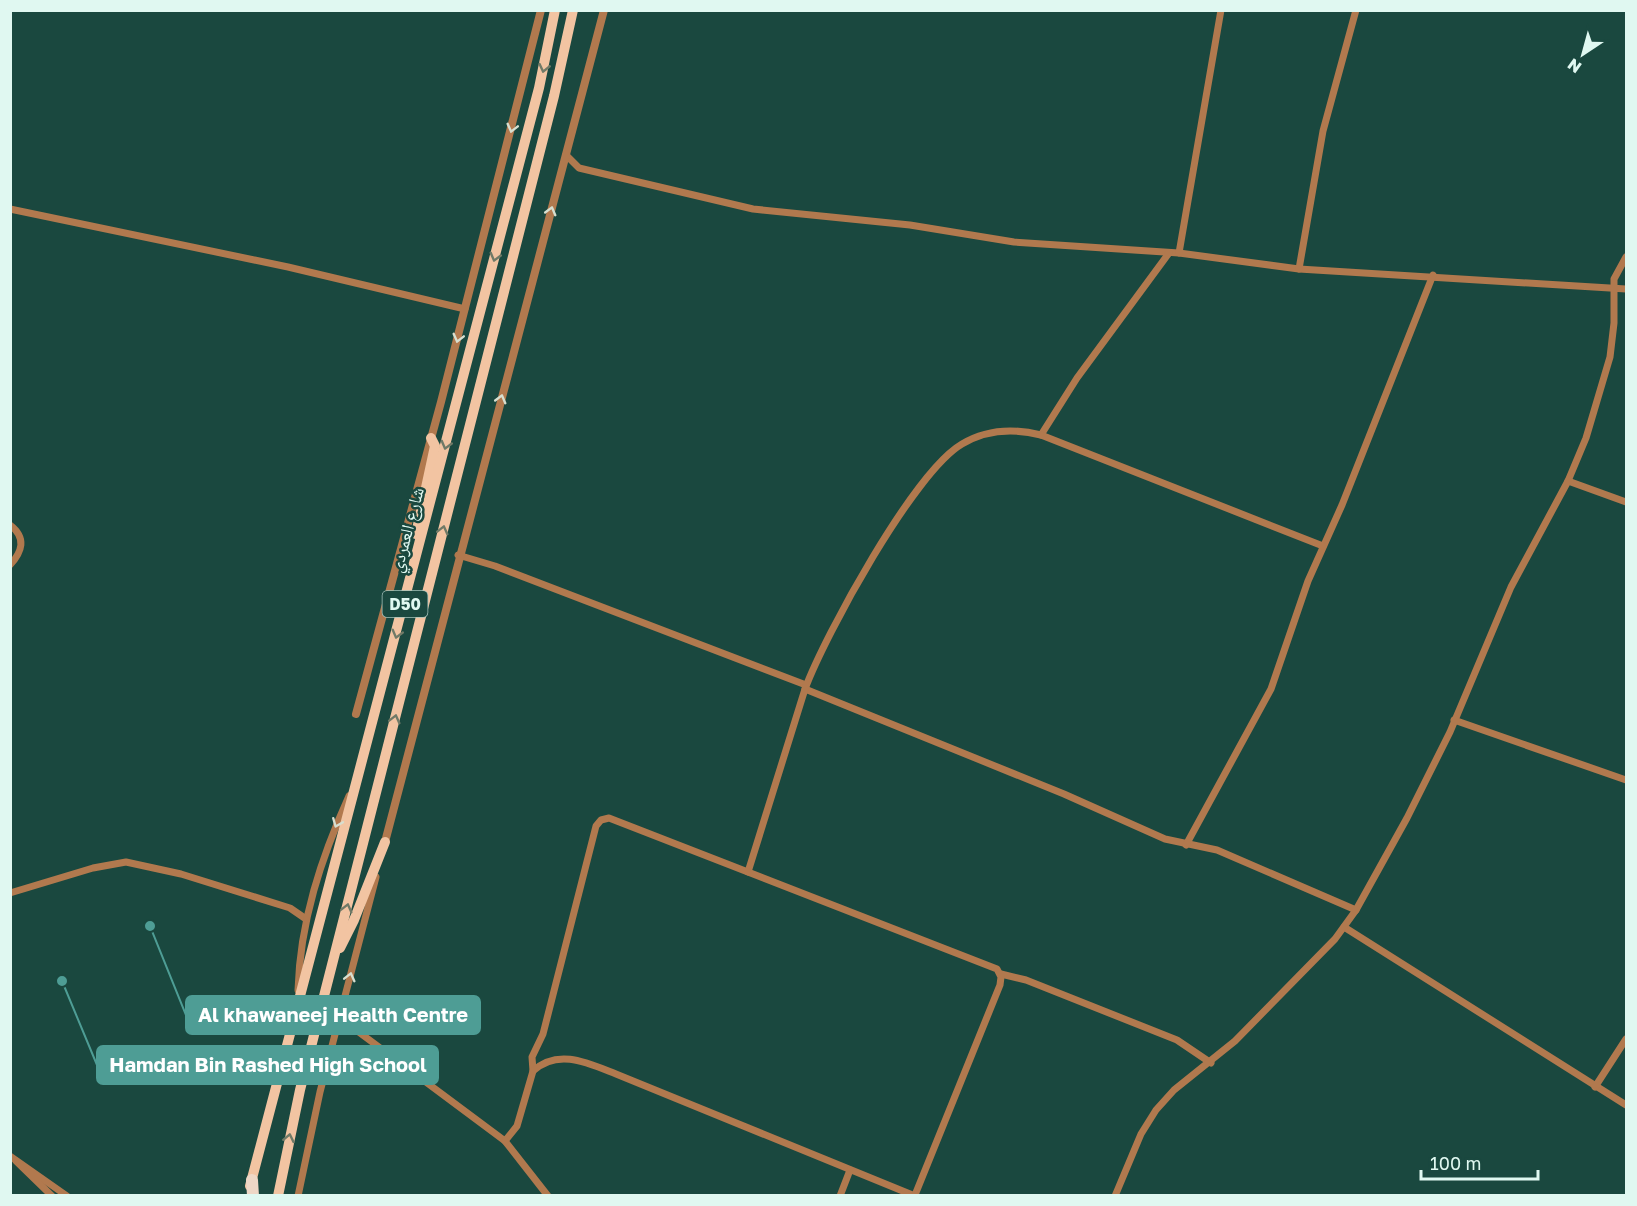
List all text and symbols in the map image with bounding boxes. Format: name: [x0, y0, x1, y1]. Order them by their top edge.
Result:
north arrow: [1553, 24, 1613, 84]
text: N: [1563, 54, 1585, 78]
one-way arrow: [538, 63, 551, 73]
one-way arrow: [506, 123, 519, 133]
one-way arrow: [543, 206, 556, 216]
one-way arrow: [490, 252, 503, 262]
one-way arrow: [453, 332, 465, 343]
one-way arrow: [494, 394, 506, 405]
one-way arrow: [441, 440, 454, 450]
street label: شارع العمردي: [384, 485, 432, 576]
one-way arrow: [436, 525, 449, 535]
road number: D50: [382, 591, 428, 617]
one-way arrow: [392, 628, 404, 639]
one-way arrow: [387, 714, 400, 724]
one-way arrow: [332, 817, 344, 828]
one-way arrow: [339, 903, 352, 913]
one-way arrow: [343, 972, 355, 983]
callout: Al khawaneej Health Centre: [186, 996, 480, 1034]
text: Al khawaneej Health Centre: [198, 1002, 468, 1026]
callout: Hamdan Bin Rashed High School: [97, 1046, 438, 1084]
text: Hamdan Bin Rashed High School: [109, 1052, 427, 1076]
one-way arrow: [282, 1133, 295, 1143]
scale bar: [1421, 1143, 1538, 1181]
text: 100 m: [1430, 1152, 1481, 1174]

